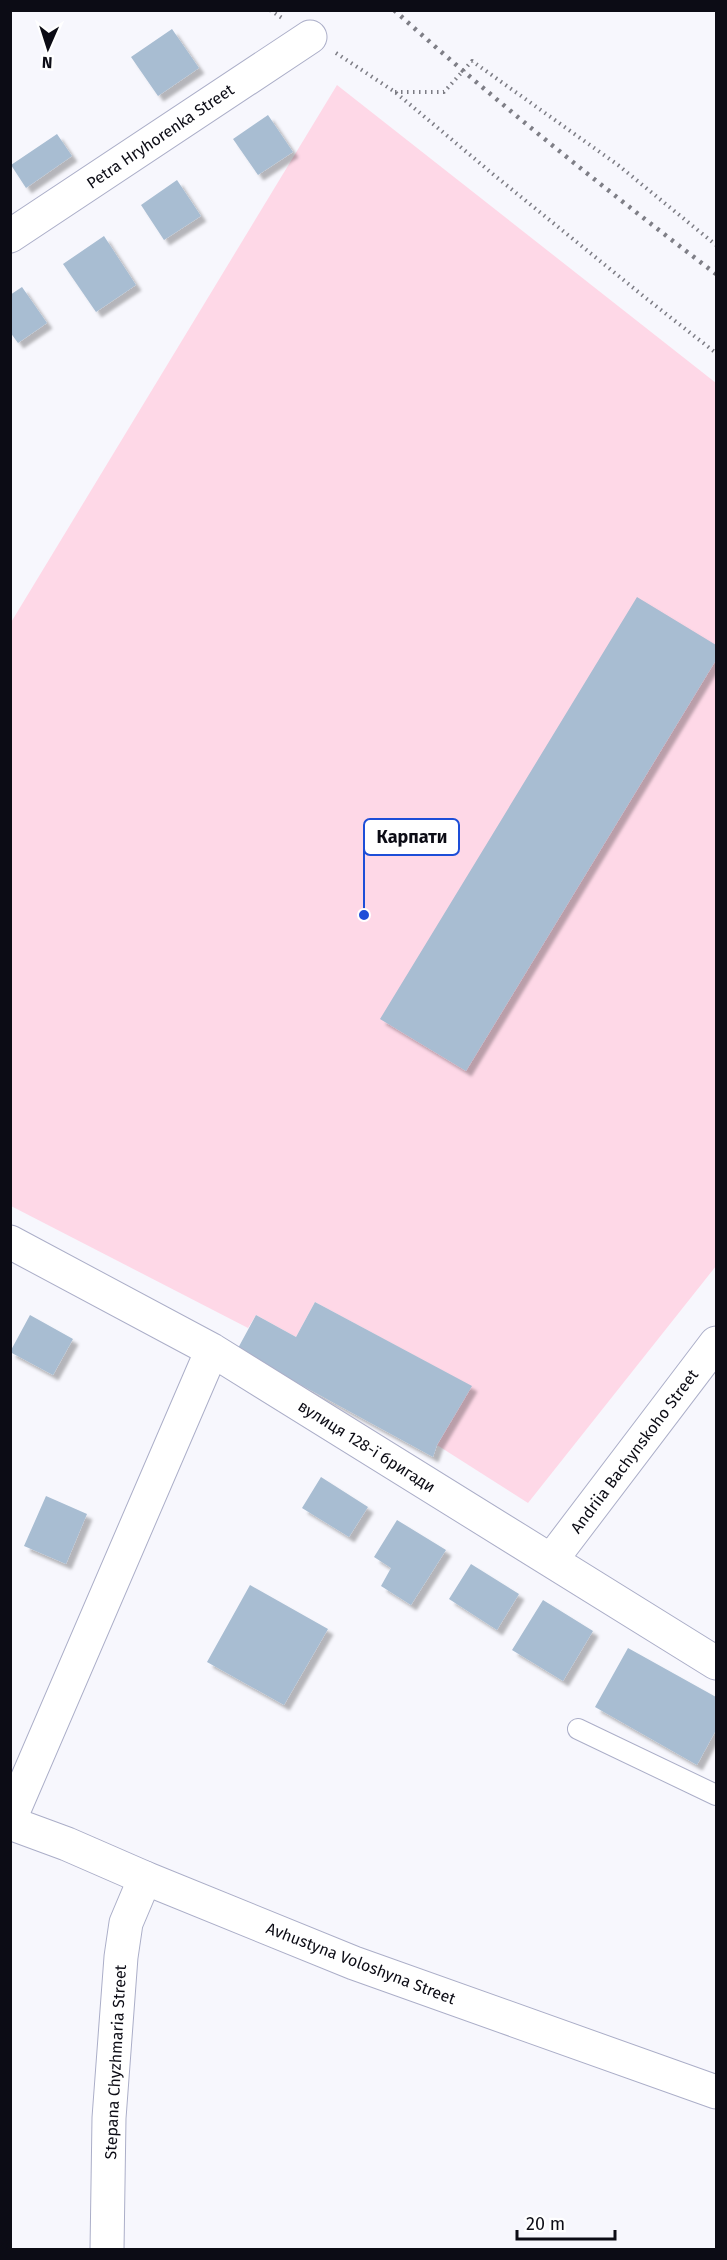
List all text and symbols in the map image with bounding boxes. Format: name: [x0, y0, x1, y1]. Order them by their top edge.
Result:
north arrow: [18, 18, 78, 78]
text: N: [41, 53, 53, 72]
street label: Petra Hryhorenka Street: [83, 80, 238, 193]
callout: Карпати: [364, 819, 459, 855]
text: Карпати: [377, 826, 447, 848]
street label: Andriia Bachynskoho Street: [567, 1366, 702, 1537]
street label: вулиця 128-ї бригади: [295, 1396, 439, 1496]
street label: Avhustyna Voloshyna Street: [263, 1919, 458, 2008]
street label: Stepana Chyzhmaria Street: [101, 1964, 130, 2160]
scale bar: [517, 2203, 614, 2241]
text: 20 m: [526, 2213, 565, 2235]

